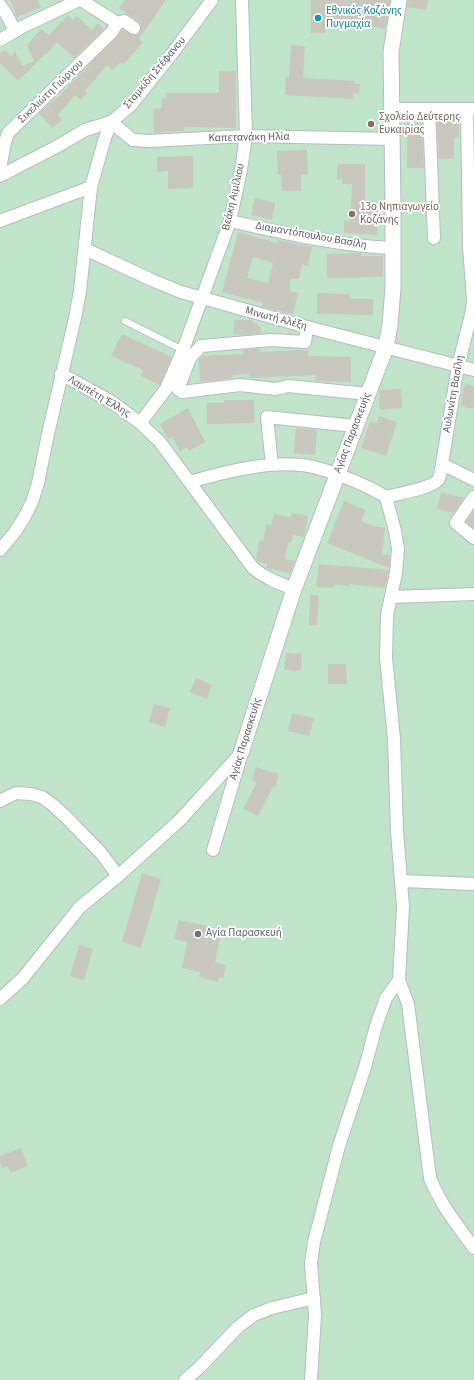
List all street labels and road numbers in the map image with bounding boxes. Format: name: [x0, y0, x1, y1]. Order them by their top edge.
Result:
street label: Σταμκίδη Στέφανου: [121, 34, 189, 112]
street label: Σικελιώτη Γιώργου: [16, 57, 86, 127]
street label: Καπετανάκη Ηλία: [208, 131, 290, 145]
street label: Βεάκη Αιμίλιου: [220, 162, 248, 232]
street label: Διαμαντόπουλου Βασίλη: [254, 220, 368, 252]
street label: Μινωτή Αλέξη: [244, 304, 308, 334]
street label: Αυλωνίτη Βασίλη: [441, 354, 467, 434]
street label: Λαμπέτη Έλλης: [66, 373, 132, 421]
street label: Αγίας Παρασκευής: [332, 391, 374, 475]
street label: Αγίας Παρασκευής: [227, 696, 265, 782]

